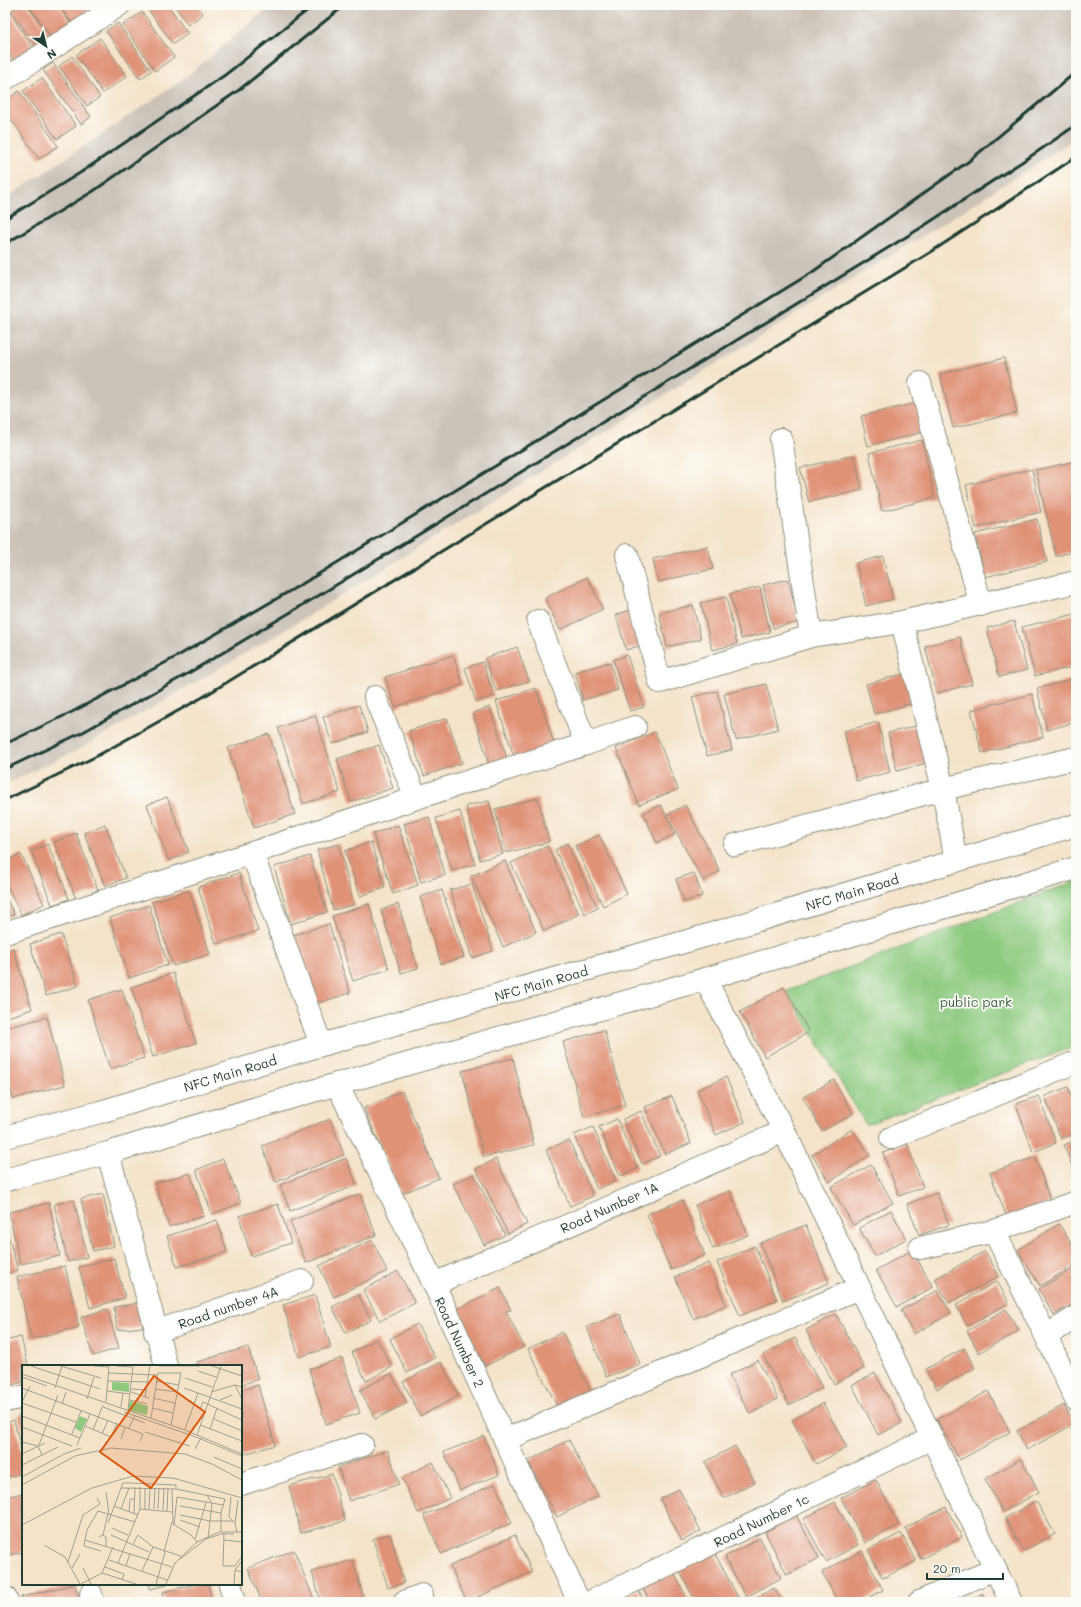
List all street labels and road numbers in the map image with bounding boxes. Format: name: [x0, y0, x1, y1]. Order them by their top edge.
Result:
street label: NFC Main Road: [803, 870, 901, 914]
street label: NFC Main Road: [492, 962, 590, 1004]
street label: NFC Main Road: [181, 1051, 279, 1095]
street label: Road Number 1A: [557, 1178, 661, 1236]
street label: Road number 4A: [176, 1282, 280, 1332]
street label: Road Number 2: [432, 1294, 488, 1390]
street label: Road Number 1c: [711, 1489, 812, 1550]

